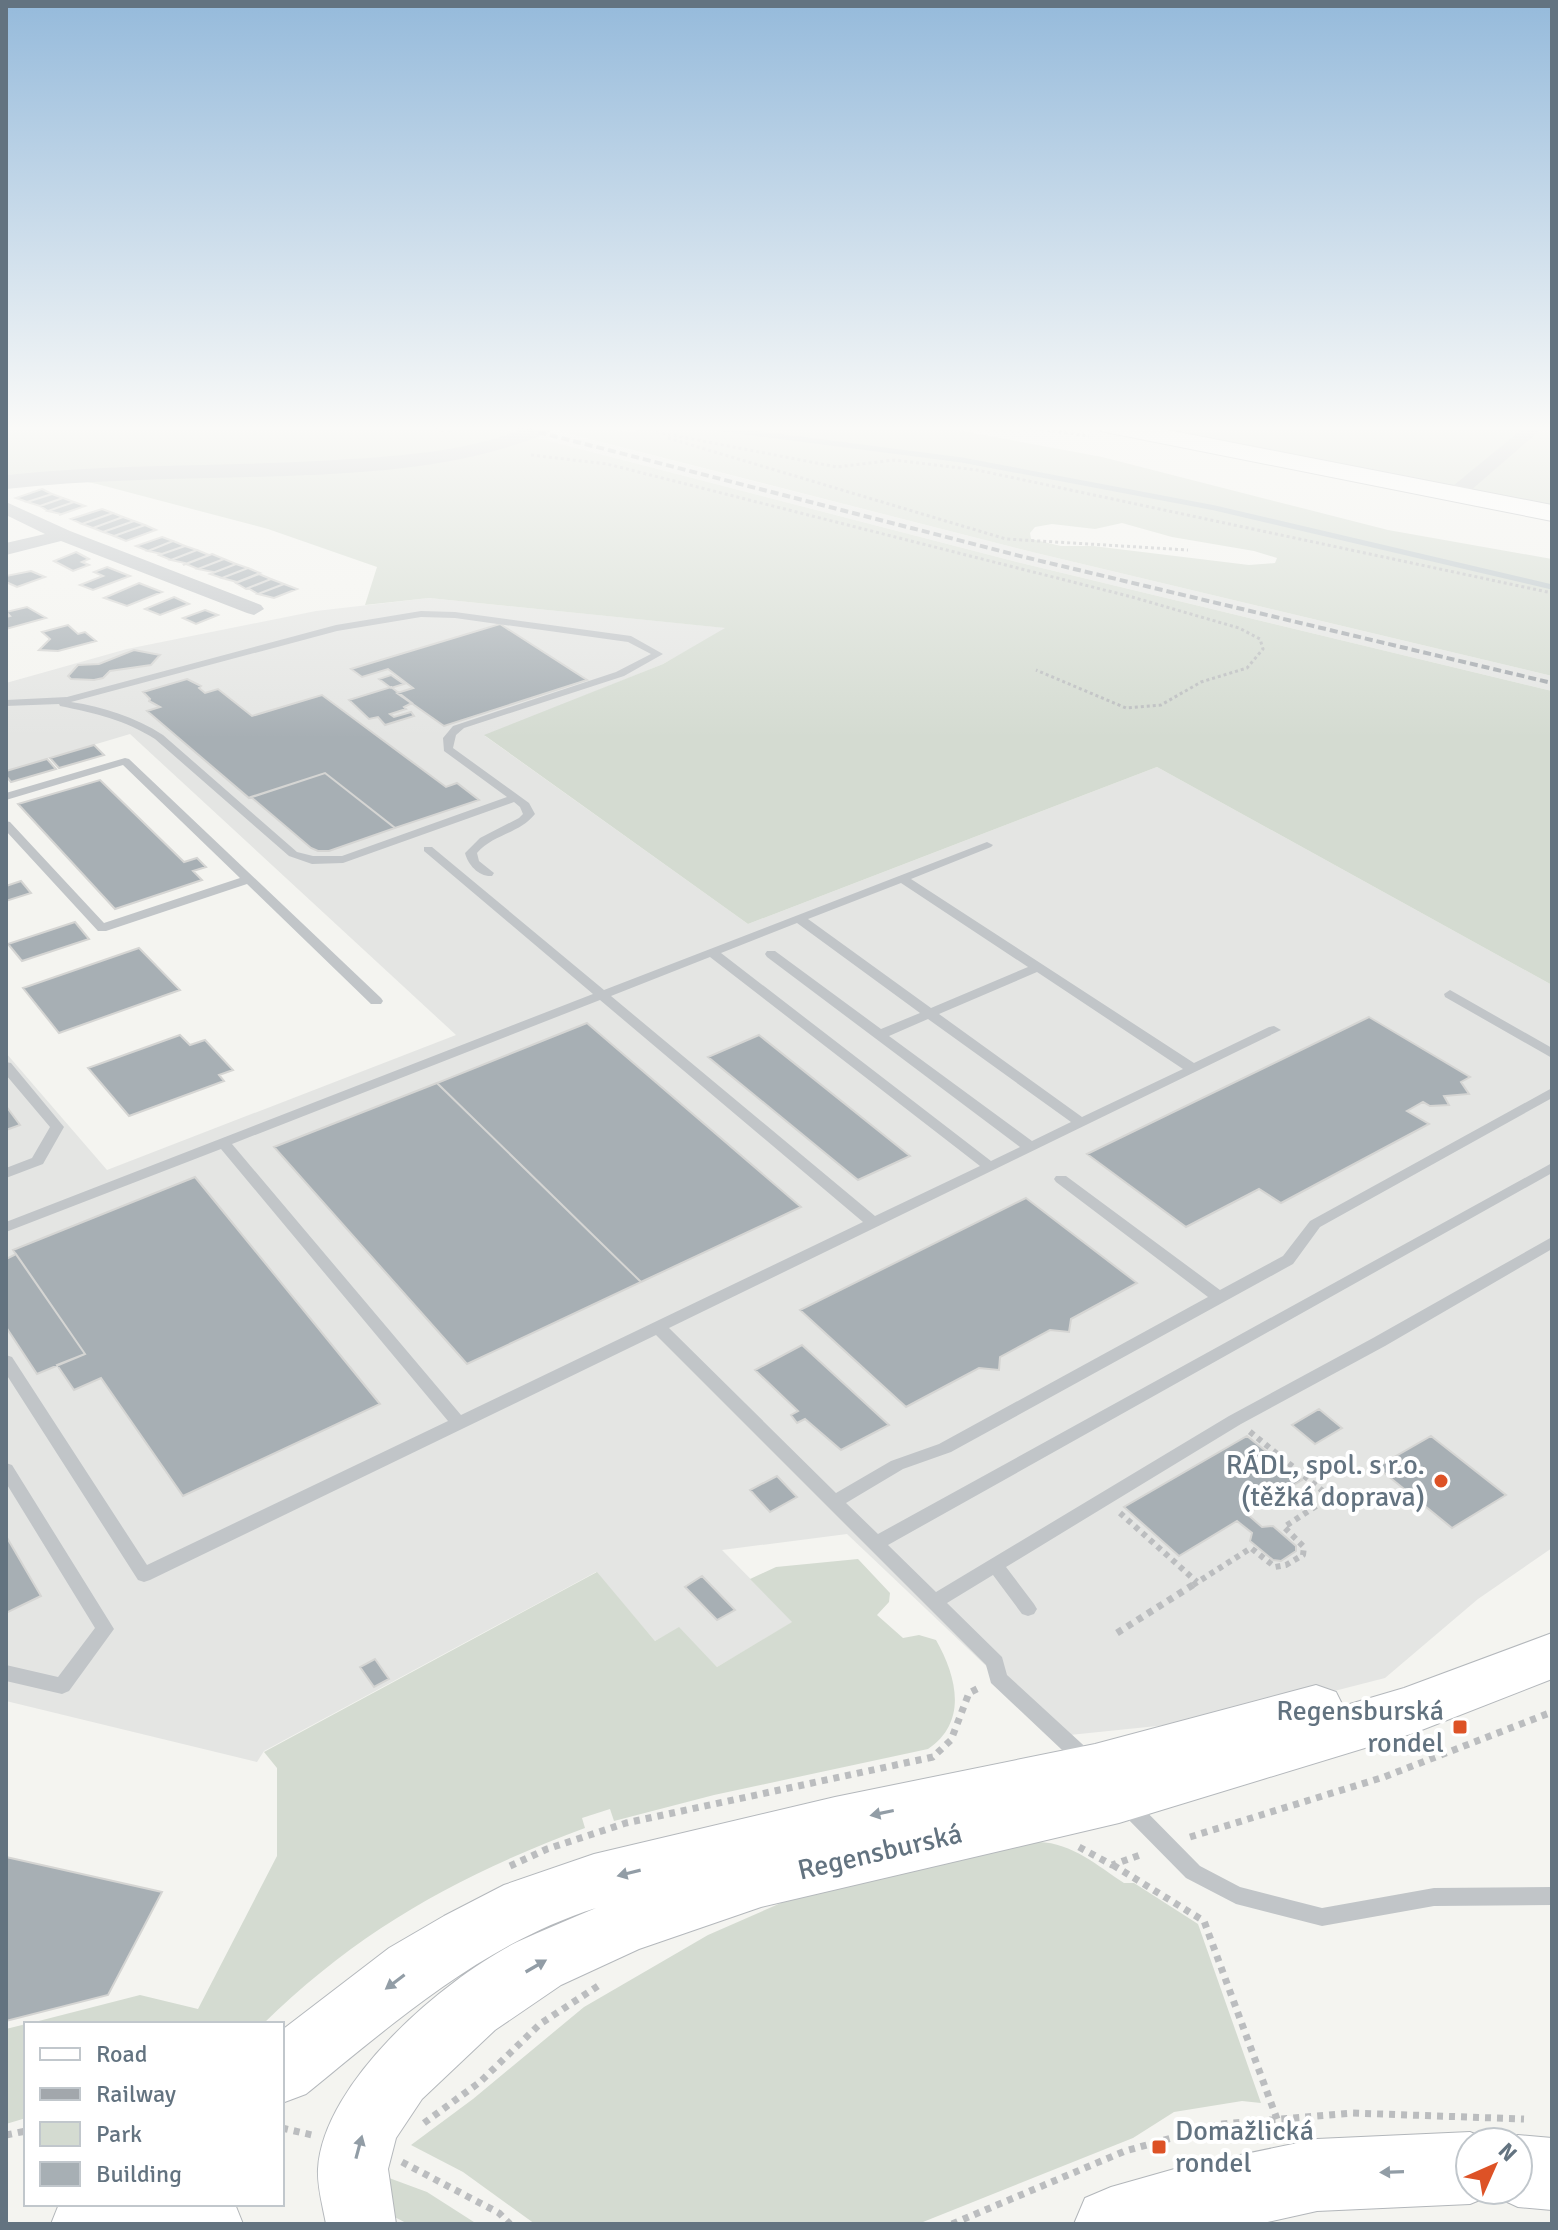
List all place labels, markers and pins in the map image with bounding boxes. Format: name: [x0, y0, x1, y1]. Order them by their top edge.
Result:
place label: RÁDL, spol. s r.o. (těžká doprava): [1226, 1448, 1425, 1514]
marker: RÁDL, spol. s r.o. (těžká doprava): [1432, 1472, 1450, 1490]
place label: Regensburská rondel: [1276, 1694, 1444, 1760]
marker: Regensburská rondel: [1451, 1718, 1469, 1736]
place label: Domažlická rondel: [1175, 2114, 1314, 2180]
marker: Domažlická rondel: [1150, 2138, 1168, 2156]

